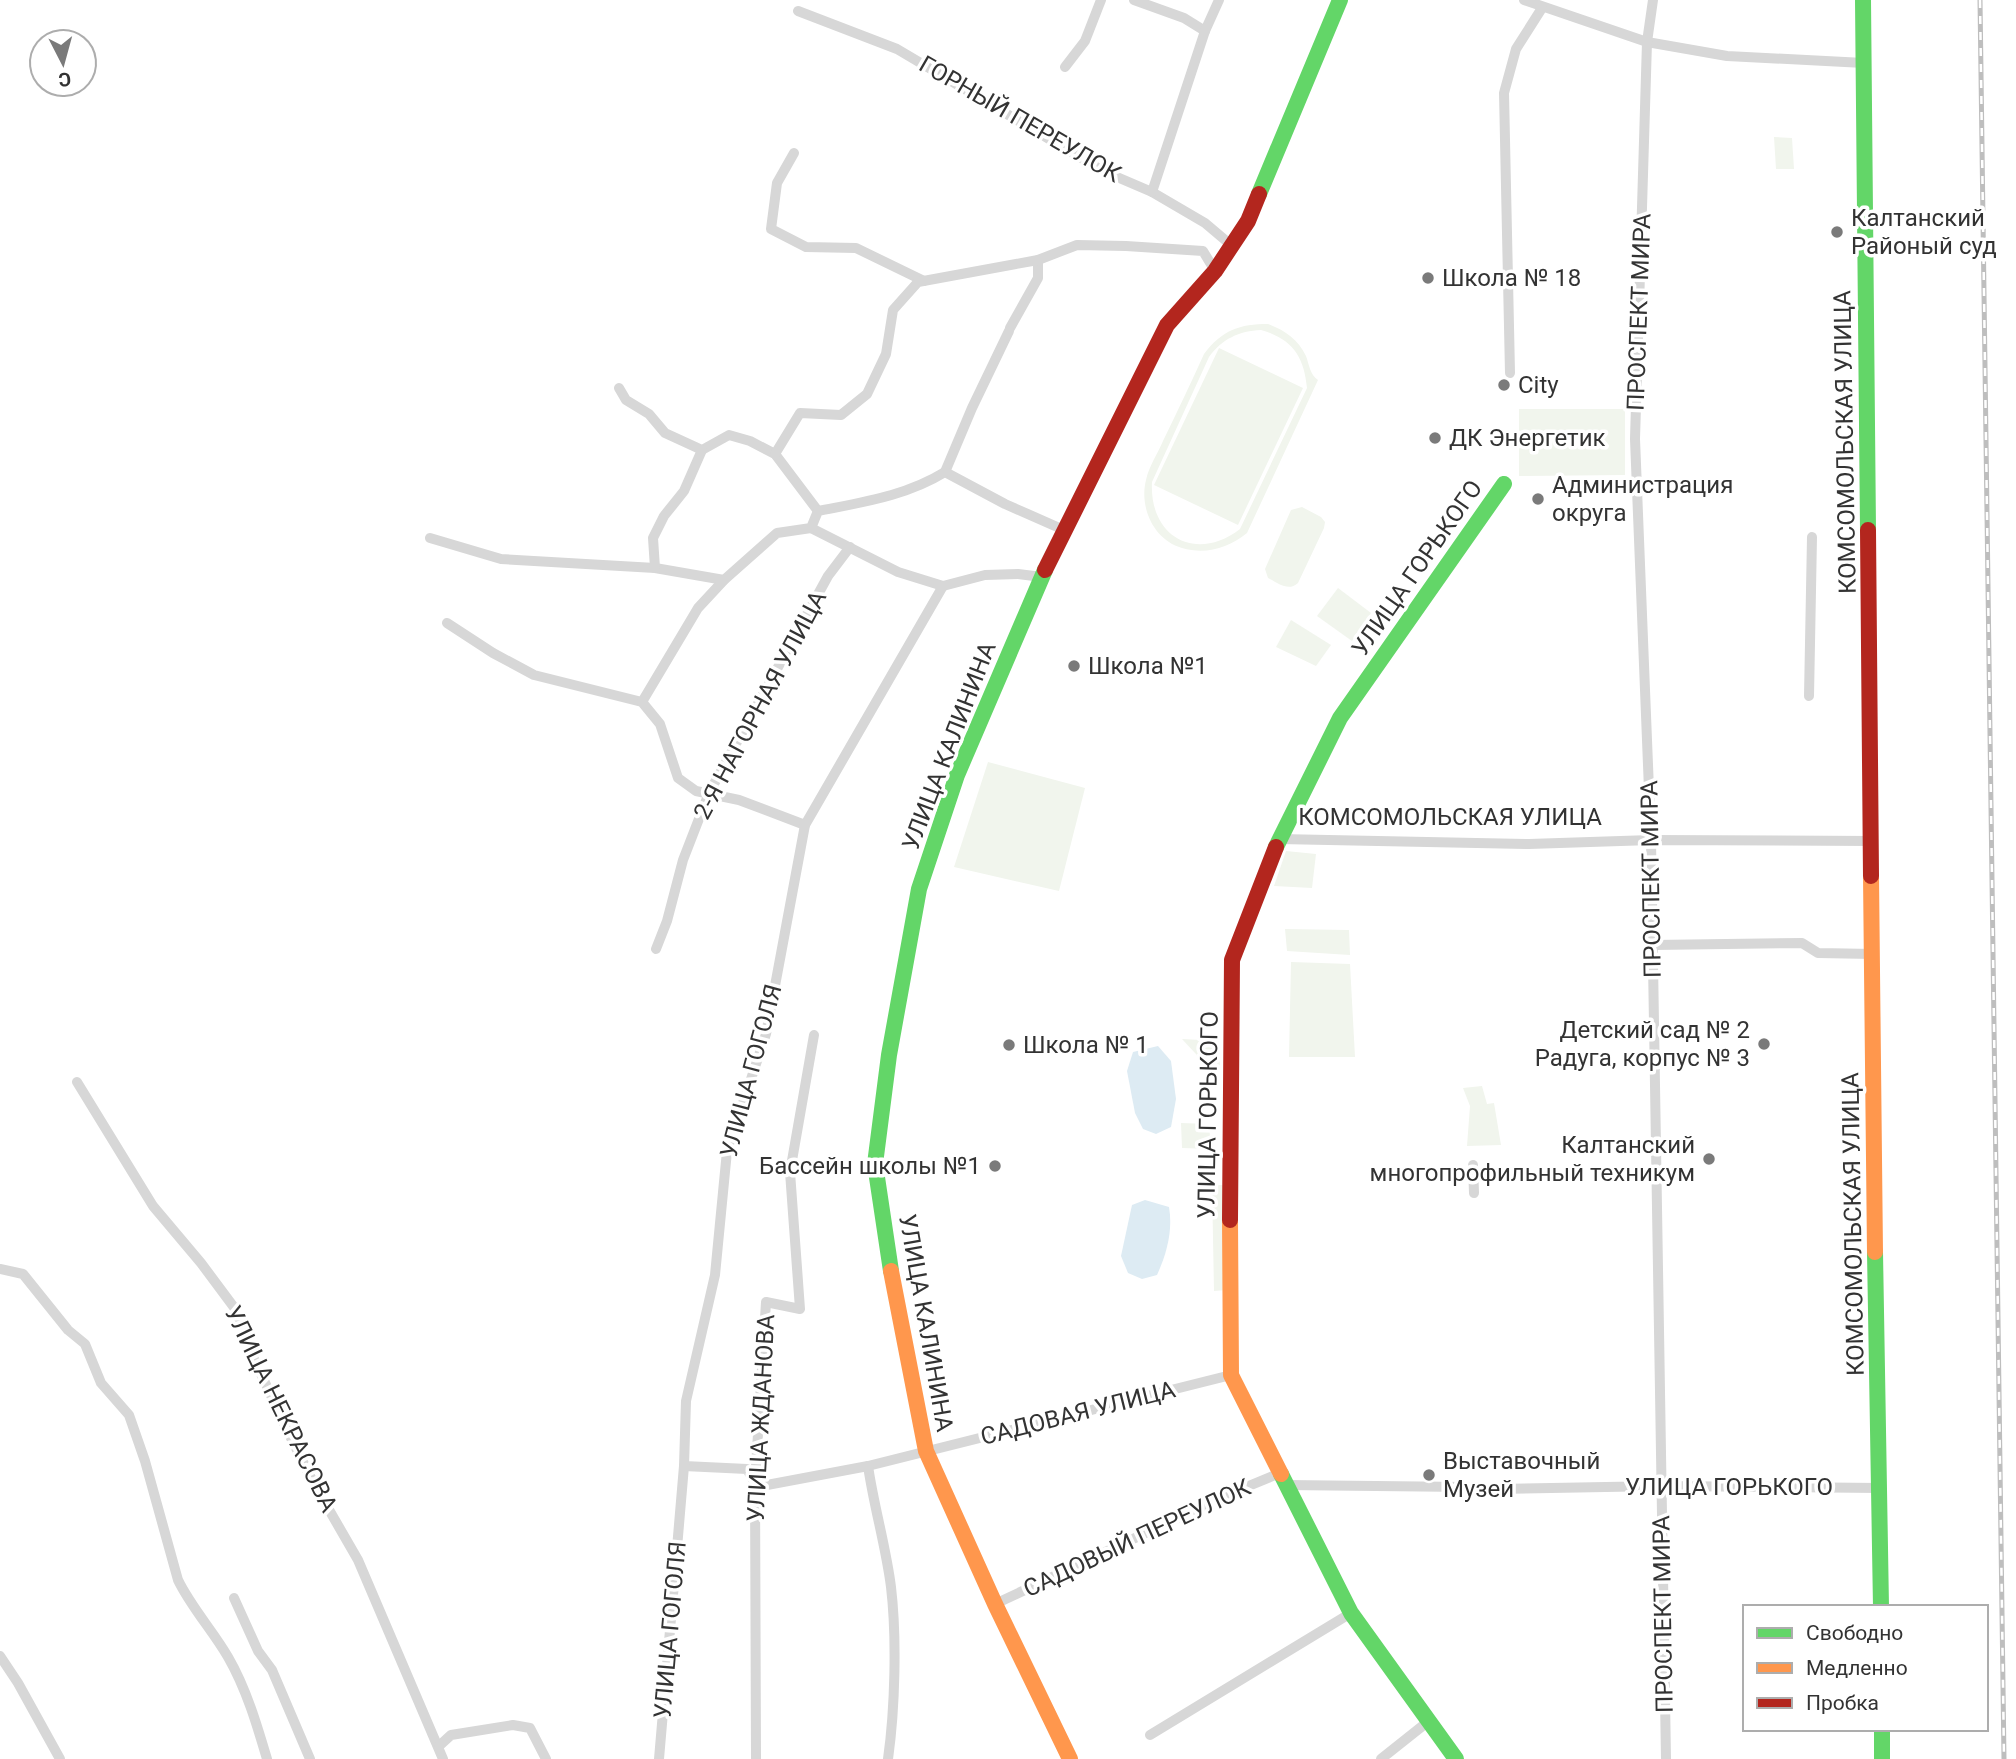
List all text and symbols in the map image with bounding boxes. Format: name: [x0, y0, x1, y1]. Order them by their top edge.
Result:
north arrow: [28, 28, 98, 98]
street label: ГОРНЫЙ ПЕРЕУЛОК: [914, 50, 1126, 188]
text: С: [57, 67, 72, 91]
place label: Калтанский Районый суд: [1851, 204, 1997, 260]
street label: ПРОСПЕКТ МИРА: [1622, 212, 1656, 411]
marker: Калтанский Районый суд: [1829, 224, 1845, 240]
place label: Школа № 18: [1442, 264, 1581, 292]
marker: Школа № 18: [1420, 270, 1436, 286]
street label: КОМСОМОЛЬСКАЯ УЛИЦА: [1828, 290, 1862, 594]
place label: City: [1518, 371, 1559, 399]
marker: City: [1496, 377, 1512, 393]
place label: ДК Энергетик: [1449, 424, 1605, 452]
marker: ДК Энергетик: [1427, 430, 1443, 446]
place label: Администрация округа: [1552, 471, 1733, 527]
street label: УЛИЦА ГОРЬКОГО: [1346, 475, 1488, 661]
marker: Администрация округа: [1530, 491, 1546, 507]
street label: 2-Я НАГОРНАЯ УЛИЦА: [688, 586, 832, 824]
street label: УЛИЦА КАЛИНИНА: [896, 638, 1002, 854]
place label: Школа №1: [1088, 652, 1208, 680]
marker: Школа №1: [1066, 658, 1082, 674]
street label: ПРОСПЕКТ МИРА: [1635, 780, 1667, 978]
street label: КОМСОМОЛЬСКАЯ УЛИЦА: [1298, 803, 1602, 831]
street label: УЛИЦА ГОГОЛЯ: [714, 981, 788, 1161]
street label: УЛИЦА ГОРЬКОГО: [1192, 1011, 1224, 1219]
place label: Детский сад № 2 Радуга, корпус № 3: [1535, 1016, 1750, 1072]
place label: Школа № 1: [1023, 1031, 1149, 1059]
marker: Детский сад № 2 Радуга, корпус № 3: [1756, 1036, 1772, 1052]
marker: Школа № 1: [1001, 1037, 1017, 1053]
street label: КОМСОМОЛЬСКАЯ УЛИЦА: [1836, 1072, 1870, 1376]
place label: Калтанский многопрофильный техникум: [1370, 1131, 1695, 1187]
marker: Калтанский многопрофильный техникум: [1701, 1151, 1717, 1167]
place label: Бассейн школы №1: [759, 1152, 981, 1180]
marker: Бассейн школы №1: [987, 1158, 1003, 1174]
street label: УЛИЦА КАЛИНИНА: [893, 1212, 959, 1434]
street label: УЛИЦА НЕКРАСОВА: [219, 1301, 343, 1517]
street label: УЛИЦА ЖДАНОВА: [742, 1313, 780, 1523]
street label: САДОВАЯ УЛИЦА: [978, 1375, 1179, 1451]
place label: Выставочный Музей: [1443, 1447, 1600, 1503]
marker: Выставочный Музей: [1421, 1467, 1437, 1483]
street label: САДОВЫЙ ПЕРЕУЛОК: [1019, 1473, 1256, 1603]
street label: УЛИЦА ГОРЬКОГО: [1625, 1473, 1833, 1501]
street label: ПРОСПЕКТ МИРА: [1647, 1515, 1679, 1713]
street label: УЛИЦА ГОГОЛЯ: [648, 1540, 692, 1720]
legend: [1743, 1605, 1988, 1731]
text: Свободно: [1806, 1621, 1903, 1645]
text: Медленно: [1806, 1656, 1908, 1680]
text: Пробка: [1806, 1691, 1879, 1715]

